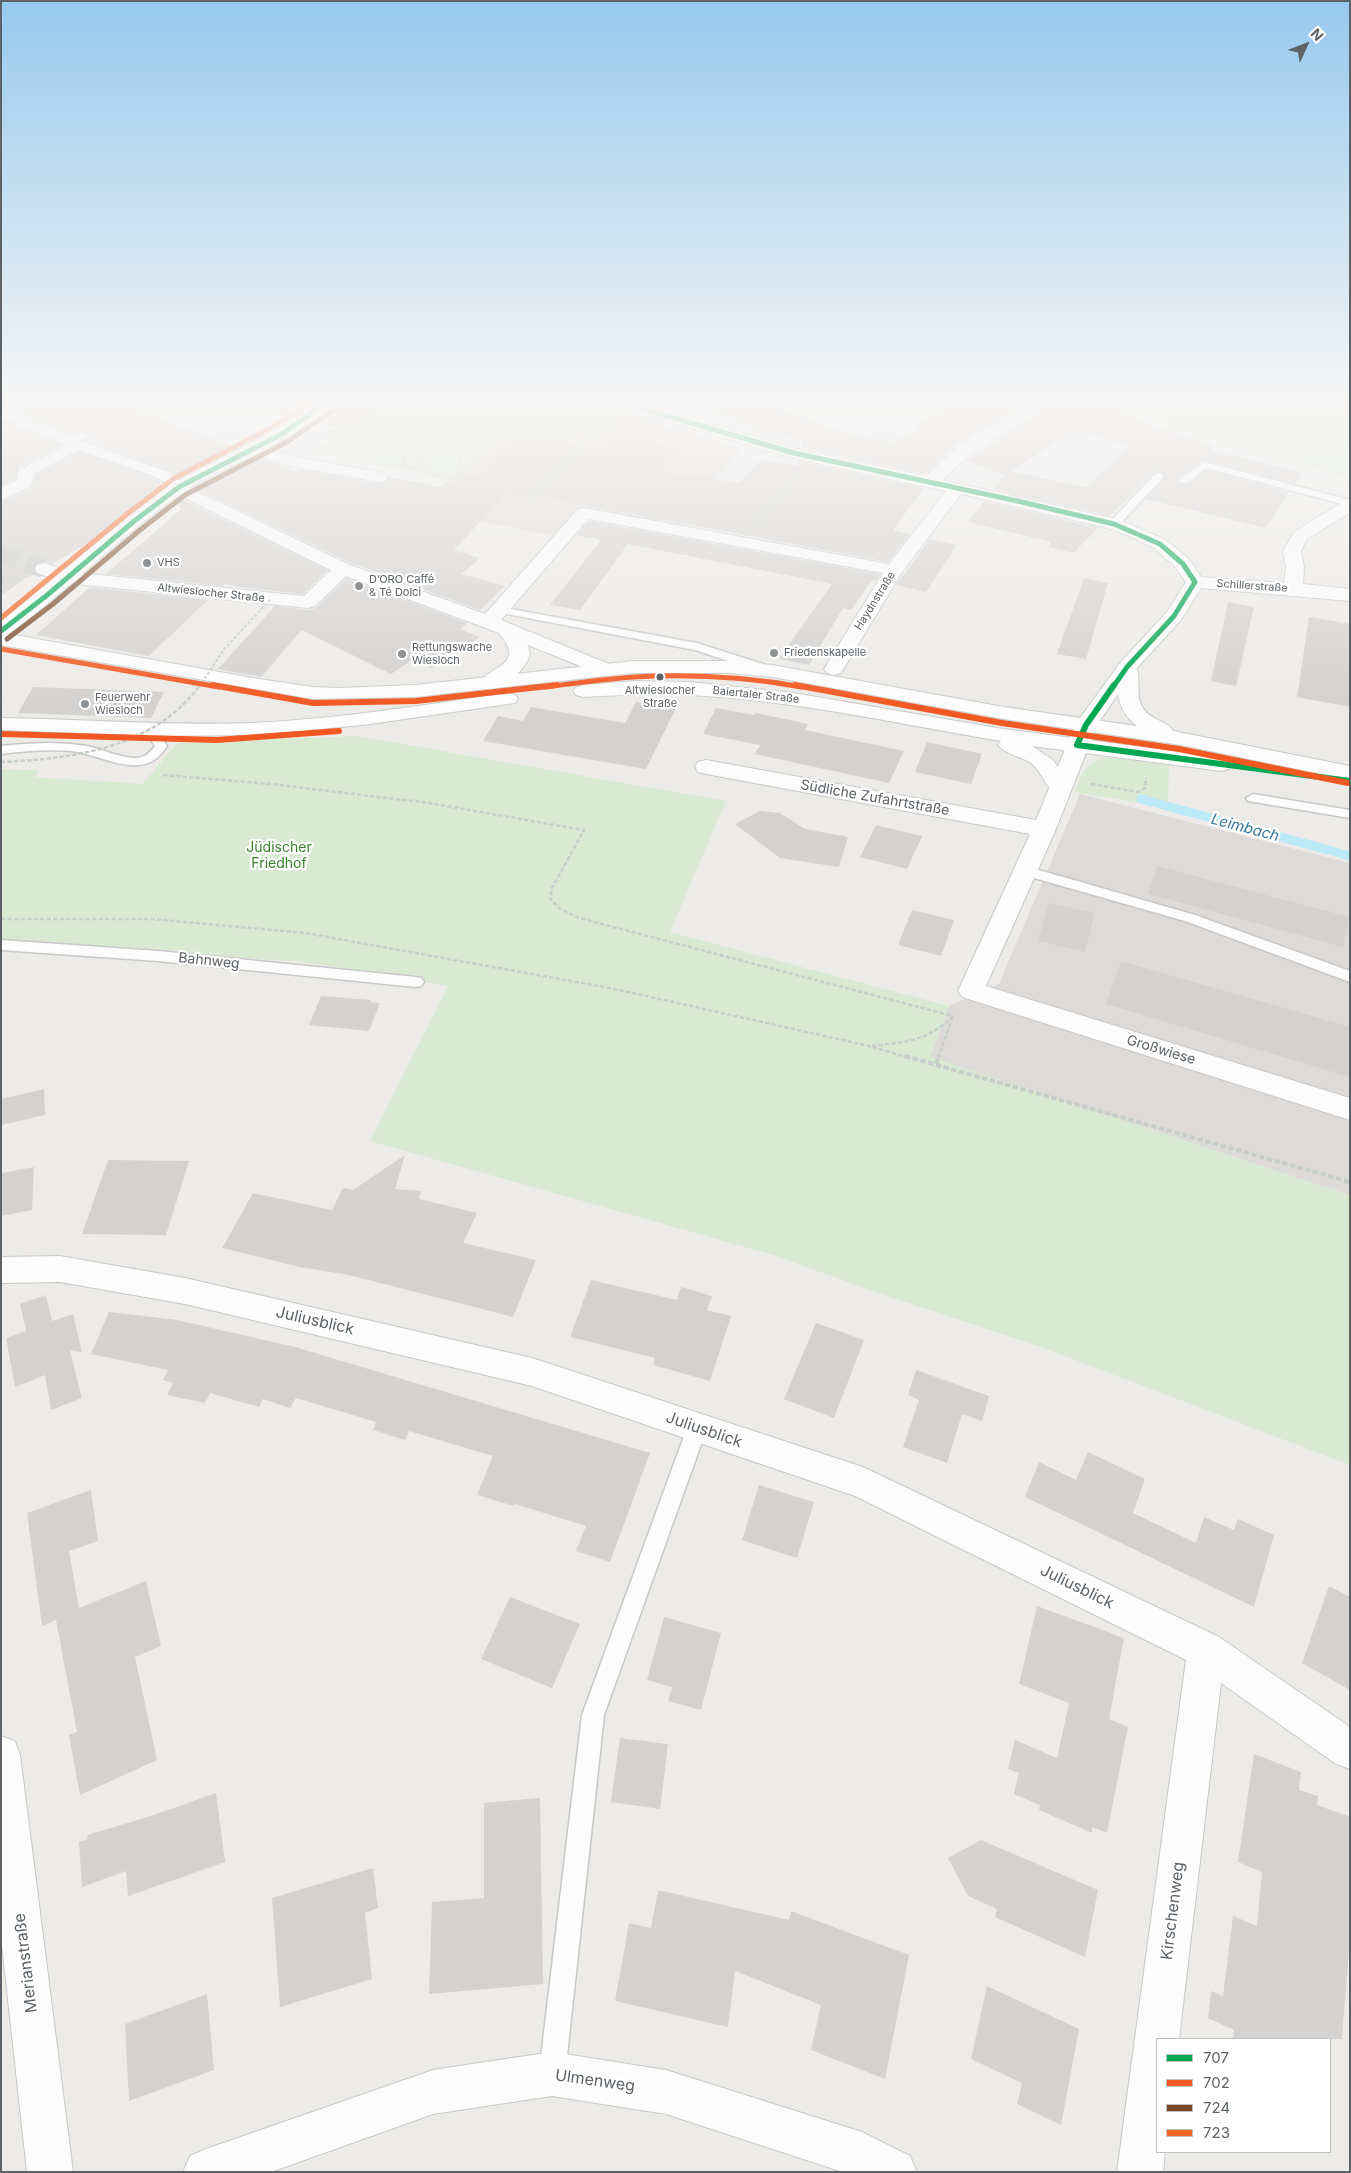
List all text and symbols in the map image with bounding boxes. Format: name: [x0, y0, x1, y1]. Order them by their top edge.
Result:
north arrow: [1281, 20, 1331, 70]
text: N: [1307, 25, 1327, 44]
place label: VHS: [157, 556, 180, 570]
marker: VHS: [141, 557, 153, 569]
street label: Haydnstraße: [852, 569, 898, 633]
place label: D’ORO Caffé & Té Dolci: [369, 573, 434, 599]
street label: Schillerstraße: [1216, 577, 1288, 595]
marker: D’ORO Caffé & Té Dolci: [353, 580, 365, 592]
street label: Altwieslocher Straße: [157, 581, 265, 605]
place label: Rettungswache Wiesloch: [412, 641, 492, 667]
place label: Friedenskapelle: [784, 646, 866, 660]
marker: Friedenskapelle: [768, 647, 780, 659]
marker: Rettungswache Wiesloch: [396, 648, 408, 660]
marker: Altwieslocher Straße: [655, 672, 665, 682]
place label: Altwieslocher Straße: [625, 684, 695, 710]
street label: Baiertaler Straße: [712, 684, 800, 706]
place label: Feuerwehr Wiesloch: [95, 691, 150, 717]
marker: Feuerwehr Wiesloch: [79, 698, 91, 710]
street label: Südliche Zufahrtstraße: [799, 777, 951, 819]
water label: Leimbach: [1209, 810, 1281, 846]
park label: Jüdischer Friedhof: [246, 840, 312, 872]
street label: Bahnweg: [178, 949, 240, 973]
street label: Großwiese: [1125, 1032, 1197, 1068]
street label: Juliusblick: [274, 1303, 356, 1339]
street label: Juliusblick: [663, 1408, 745, 1452]
street label: Juliusblick: [1037, 1561, 1117, 1613]
street label: Kirschenweg: [1157, 1861, 1189, 1961]
street label: Merianstraße: [10, 1912, 42, 2014]
legend: [1156, 2038, 1331, 2153]
text: 707: [1203, 2048, 1229, 2067]
street label: Ulmenweg: [554, 2066, 636, 2096]
text: 702: [1203, 2073, 1230, 2092]
text: 724: [1203, 2098, 1230, 2117]
text: 723: [1203, 2123, 1230, 2142]

